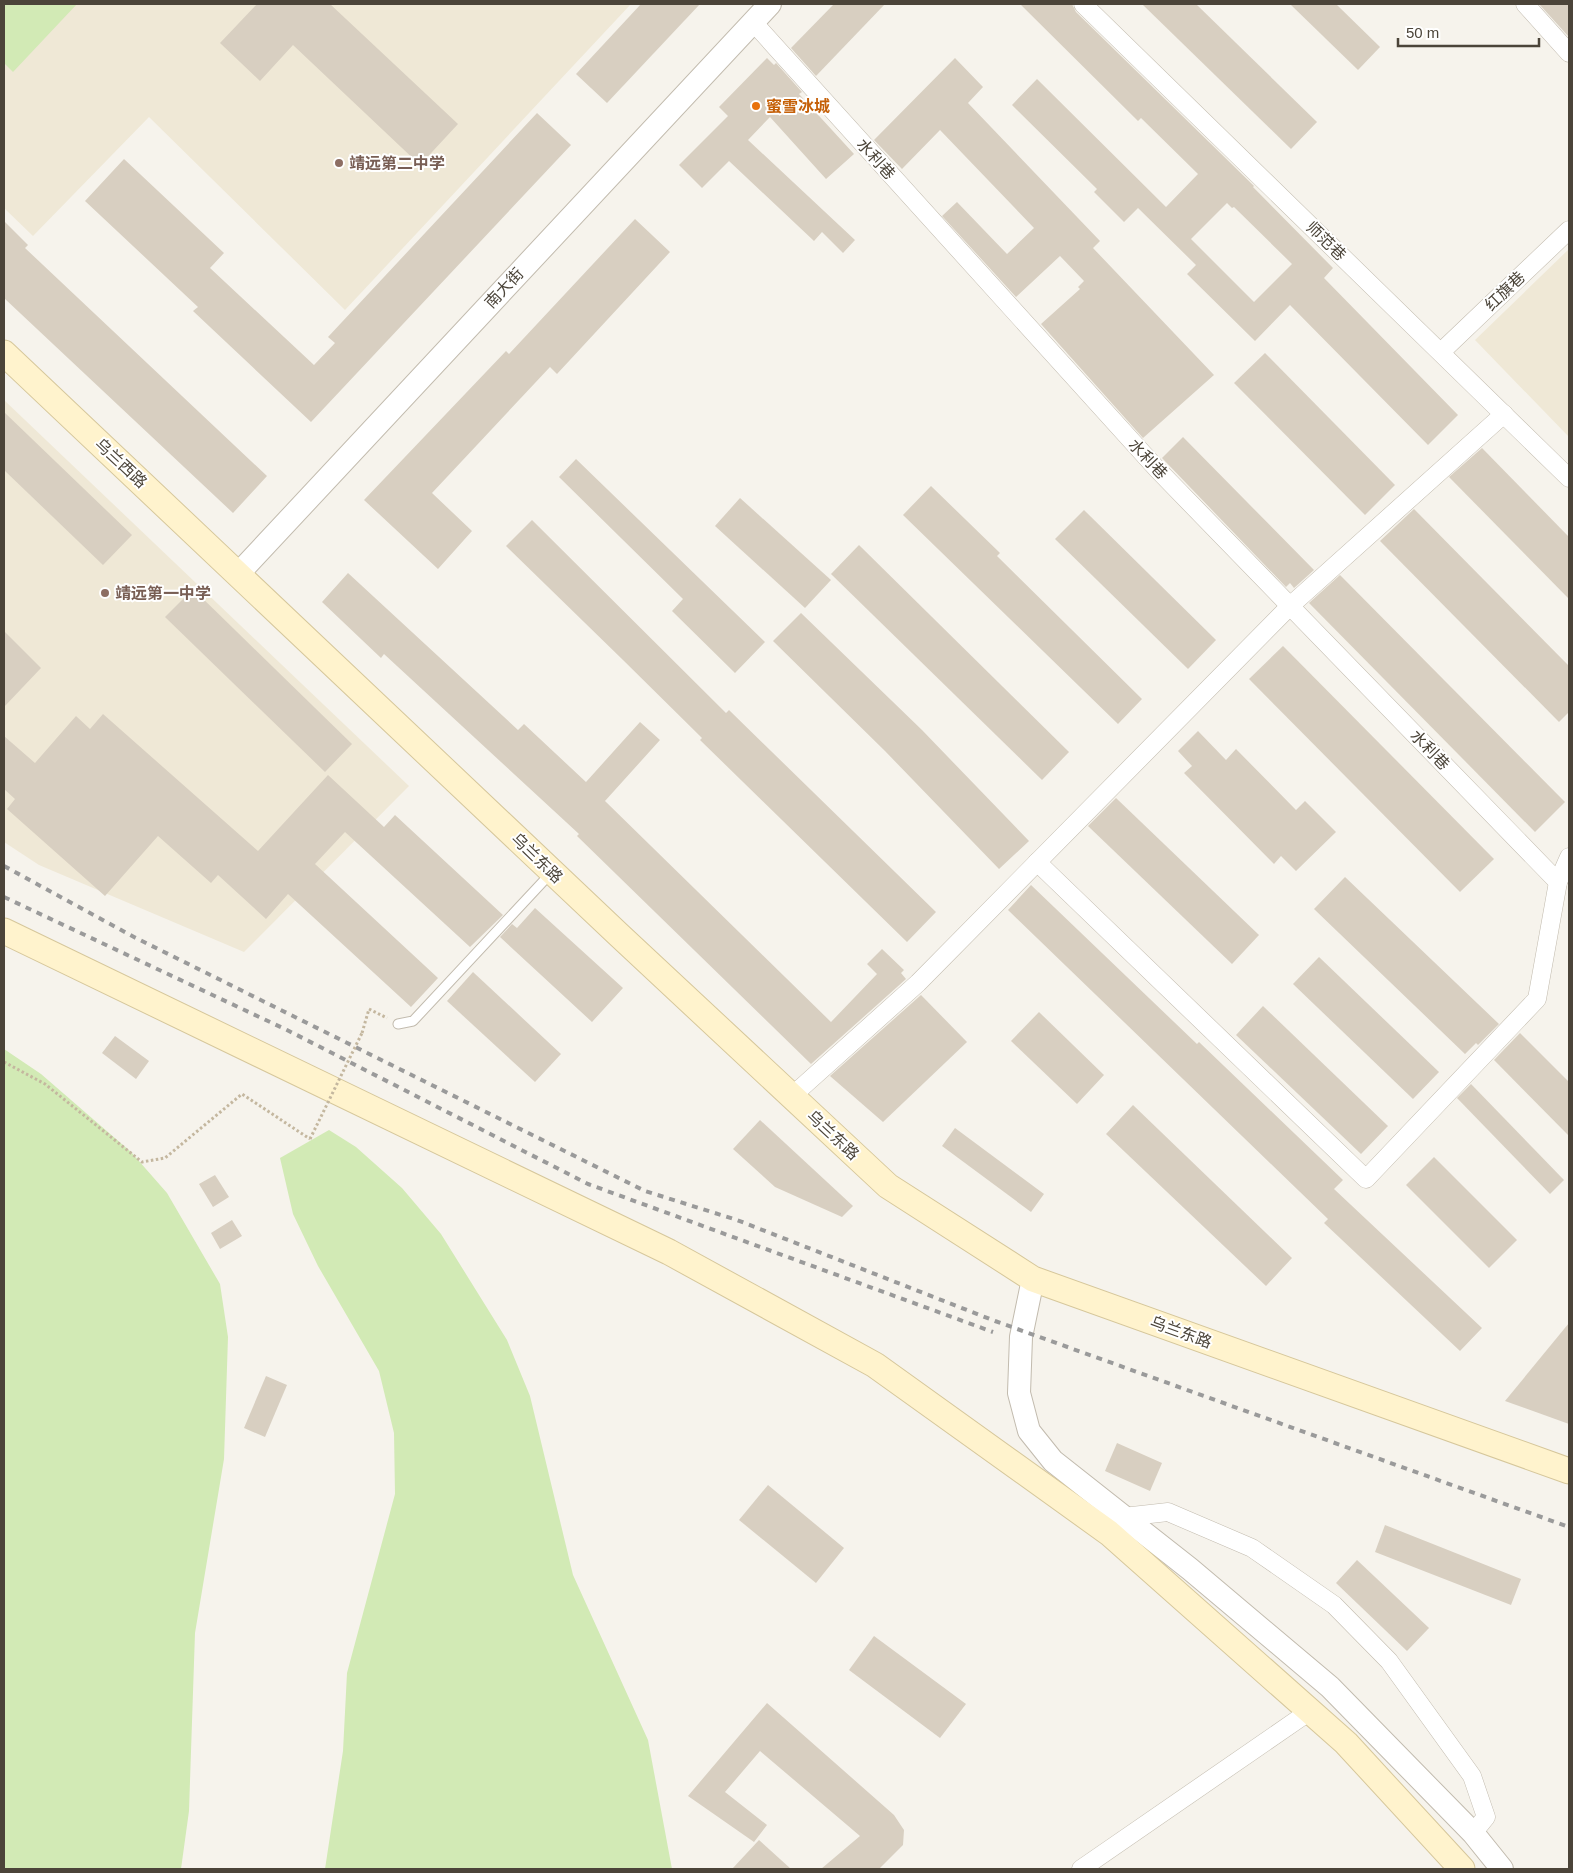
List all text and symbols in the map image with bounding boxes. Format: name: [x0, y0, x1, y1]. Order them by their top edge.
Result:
scale bar: [1398, 15, 1539, 47]
text: 50 m: [1406, 24, 1439, 41]
place label: 蜜雪冰城: [766, 97, 830, 115]
marker: 蜜雪冰城: [750, 100, 762, 112]
street label: 水利巷: [854, 135, 898, 183]
place label: 靖远第二中学: [349, 155, 445, 172]
marker: 靖远第二中学: [333, 157, 345, 169]
street label: 师范巷: [1303, 218, 1349, 264]
street label: 南大街: [481, 265, 527, 311]
street label: 红旗巷: [1482, 268, 1528, 314]
street label: 乌兰西路: [92, 435, 150, 491]
street label: 水利巷: [1125, 436, 1171, 482]
place label: 靖远第一中学: [115, 585, 211, 602]
marker: 靖远第一中学: [99, 587, 111, 599]
street label: 水利巷: [1407, 727, 1453, 773]
street label: 乌兰东路: [508, 830, 566, 886]
street label: 乌兰东路: [804, 1107, 862, 1163]
street label: 乌兰东路: [1148, 1313, 1214, 1351]

